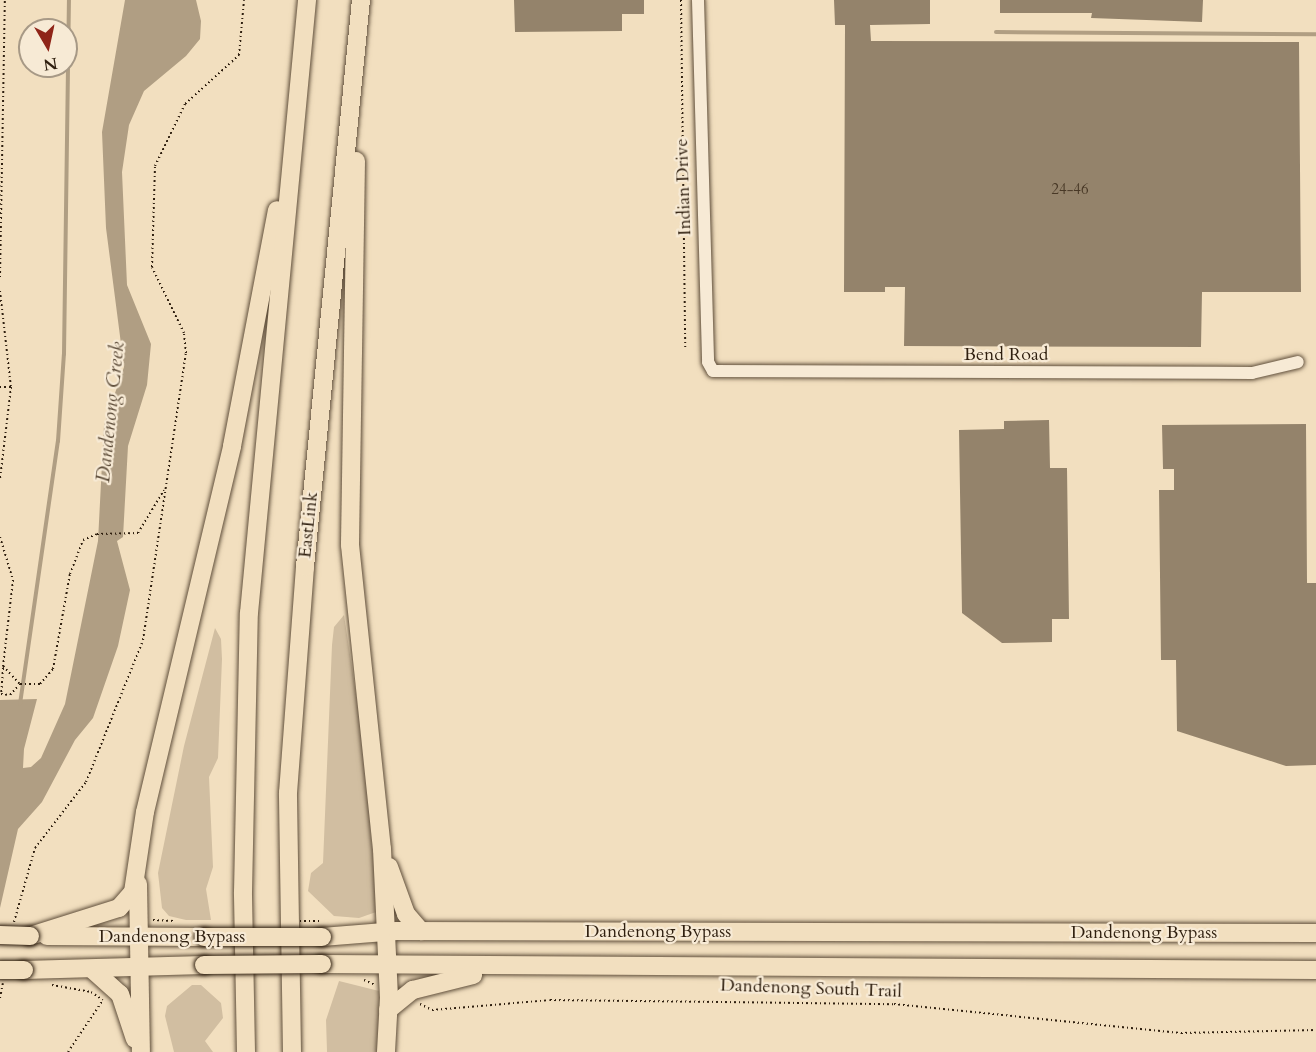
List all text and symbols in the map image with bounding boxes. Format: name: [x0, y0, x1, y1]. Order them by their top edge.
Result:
north arrow: [18, 18, 78, 78]
text: N: [42, 52, 59, 76]
street label: Indian Drive: [672, 138, 696, 236]
house number: 24-46: [1051, 181, 1089, 199]
water label: Dandenong Creek: [91, 340, 129, 484]
street label: Bend Road: [964, 344, 1048, 366]
street label: EastLink: [295, 491, 323, 559]
street label: Dandenong Bypass: [585, 921, 731, 943]
street label: Dandenong Bypass: [1071, 922, 1217, 944]
street label: Dandenong Bypass: [99, 926, 245, 948]
street label: Dandenong South Trail: [720, 975, 902, 1003]

